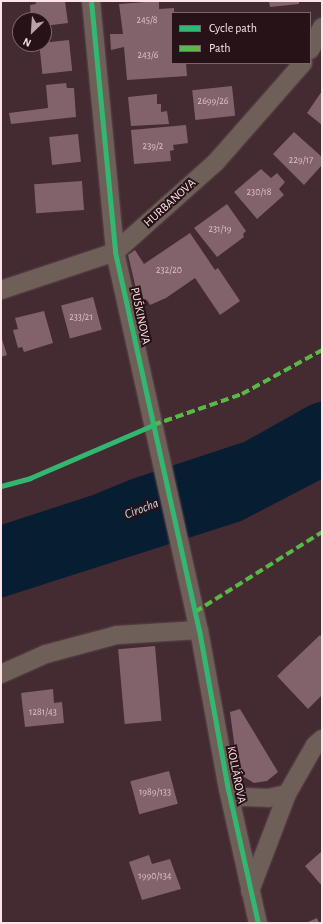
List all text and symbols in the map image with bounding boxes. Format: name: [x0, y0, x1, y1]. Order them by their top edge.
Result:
north arrow: [12, 12, 52, 52]
legend: [171, 12, 311, 64]
house number: 245/8: [136, 15, 158, 27]
text: Cycle path: [209, 22, 257, 34]
text: N: [21, 36, 33, 49]
text: Path: [209, 42, 231, 54]
house number: 243/6: [137, 50, 159, 62]
house number: 2699/26: [198, 96, 228, 108]
house number: 239/2: [143, 141, 163, 153]
house number: 229/17: [289, 155, 313, 167]
street label: HURBANOVA: [141, 176, 199, 230]
house number: 230/18: [247, 187, 271, 199]
house number: 231/19: [208, 224, 232, 236]
house number: 232/20: [156, 265, 182, 277]
street label: PUŠKINOVA: [127, 286, 153, 346]
house number: 233/21: [69, 312, 93, 324]
water label: Cirocha: [123, 496, 161, 524]
house number: 1281/43: [29, 707, 57, 719]
street label: KOLLÁROVA: [223, 745, 249, 805]
house number: 1989/133: [139, 787, 171, 799]
house number: 1990/134: [138, 871, 172, 883]

